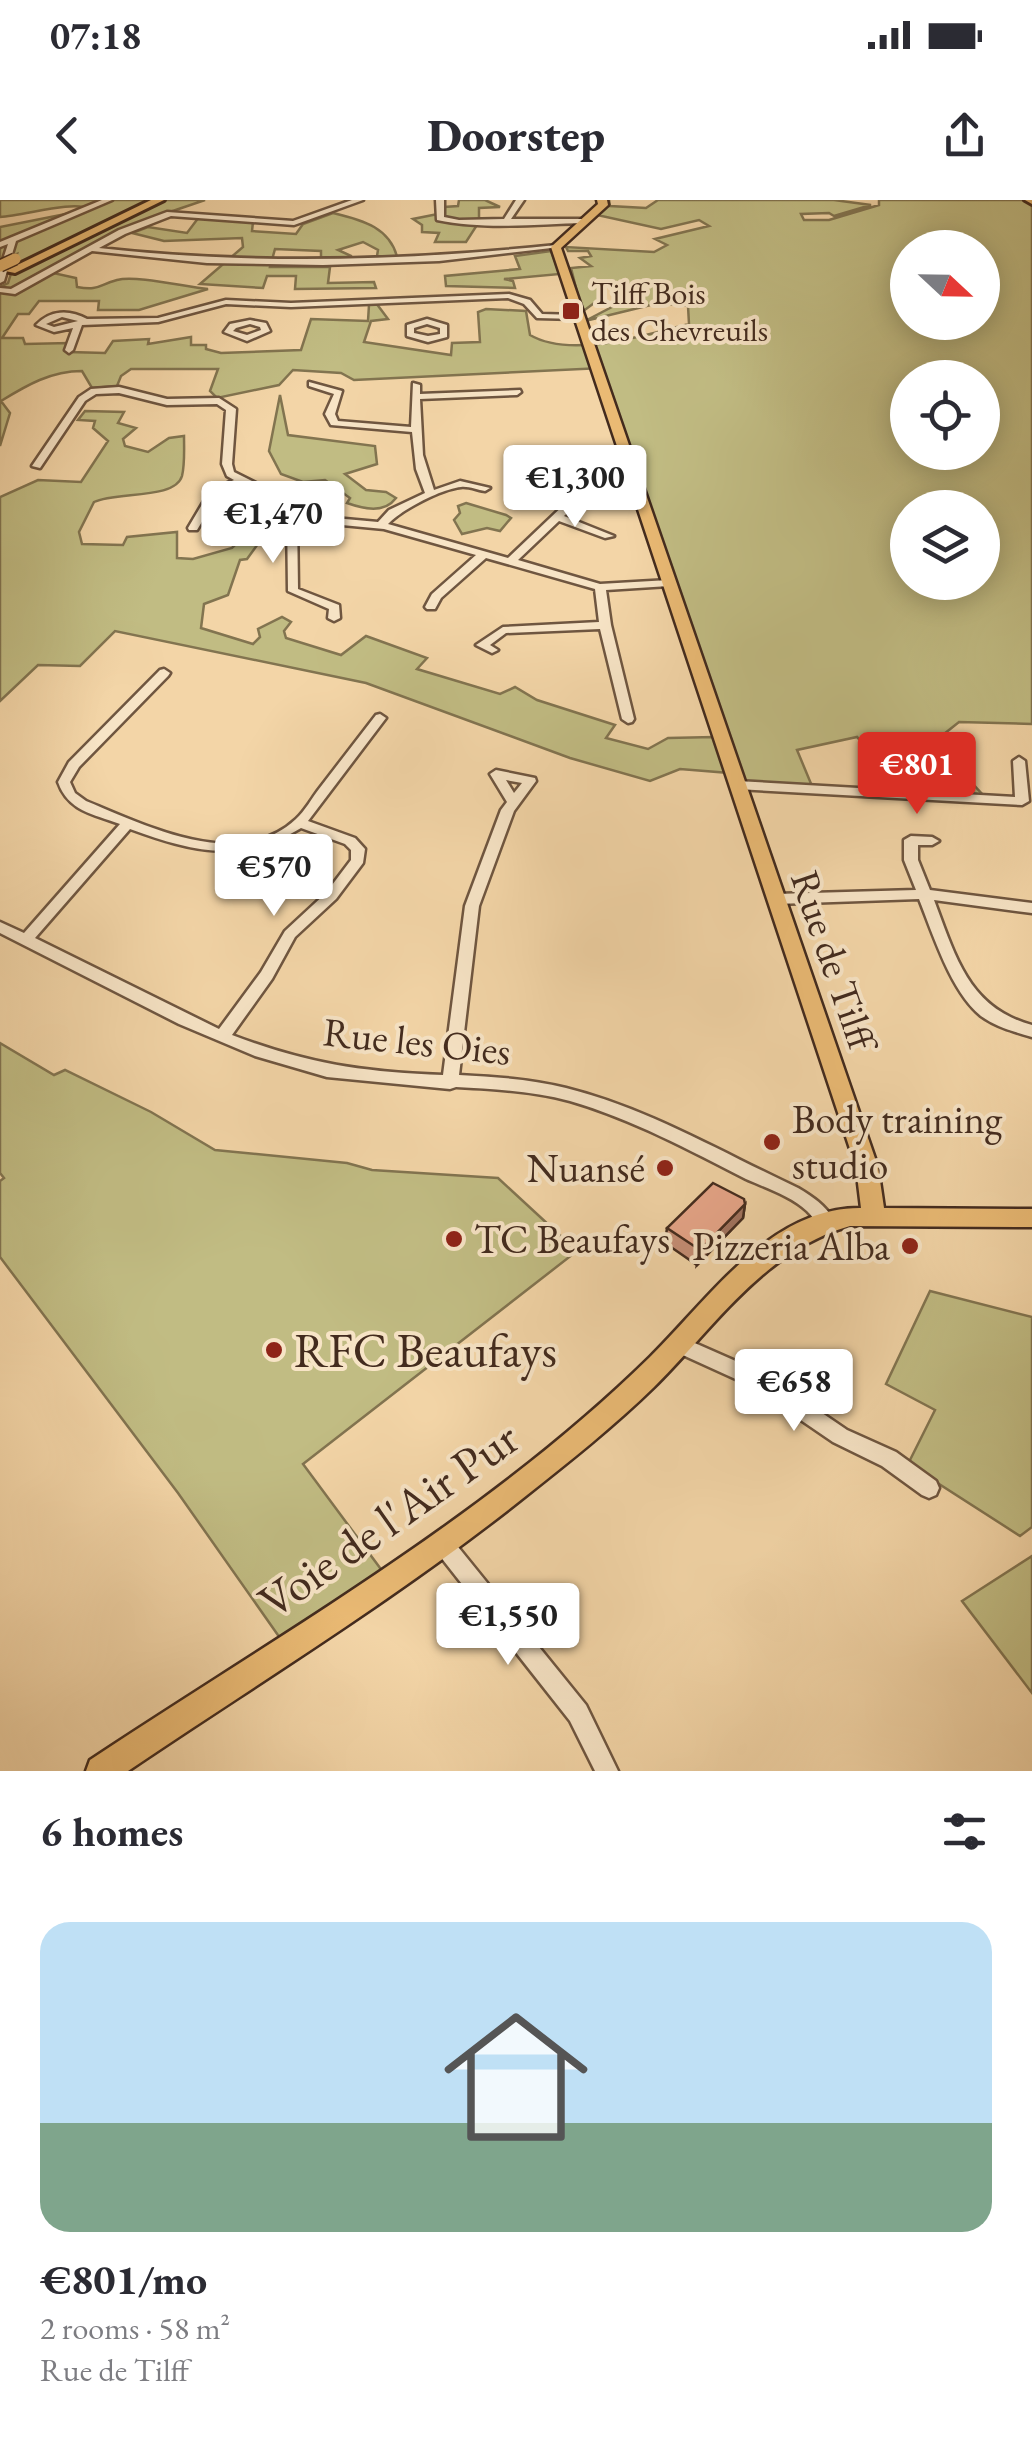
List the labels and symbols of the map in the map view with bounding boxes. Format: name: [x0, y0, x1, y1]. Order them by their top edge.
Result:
north arrow: [890, 230, 1000, 340]
place label: Tilff Bois des Chevreuils: [591, 272, 768, 351]
marker: Tilff Bois des Chevreuils: [560, 300, 582, 322]
pin: €1,300: [494, 445, 656, 530]
pin: €1,470: [192, 481, 354, 566]
pin: €801: [858, 732, 976, 817]
pin: €570: [215, 834, 333, 919]
street label: Rue de Tilff: [779, 863, 891, 1061]
street label: Rue les Oies: [321, 1005, 513, 1077]
place label: Body training studio: [792, 1093, 1003, 1191]
marker: Body training studio: [761, 1131, 783, 1153]
place label: Nuansé: [527, 1142, 645, 1194]
marker: Nuansé: [654, 1157, 676, 1179]
place label: TC Beaufays: [474, 1213, 670, 1265]
place label: Pizzeria Alba: [692, 1220, 890, 1272]
marker: TC Beaufays: [443, 1228, 465, 1250]
marker: Pizzeria Alba: [899, 1235, 921, 1257]
place label: RFC Beaufays: [294, 1319, 557, 1381]
marker: RFC Beaufays: [263, 1339, 285, 1361]
pin: €658: [735, 1349, 853, 1434]
street label: Voie de l'Air Pur: [246, 1407, 530, 1631]
pin: €1,550: [427, 1583, 589, 1668]

